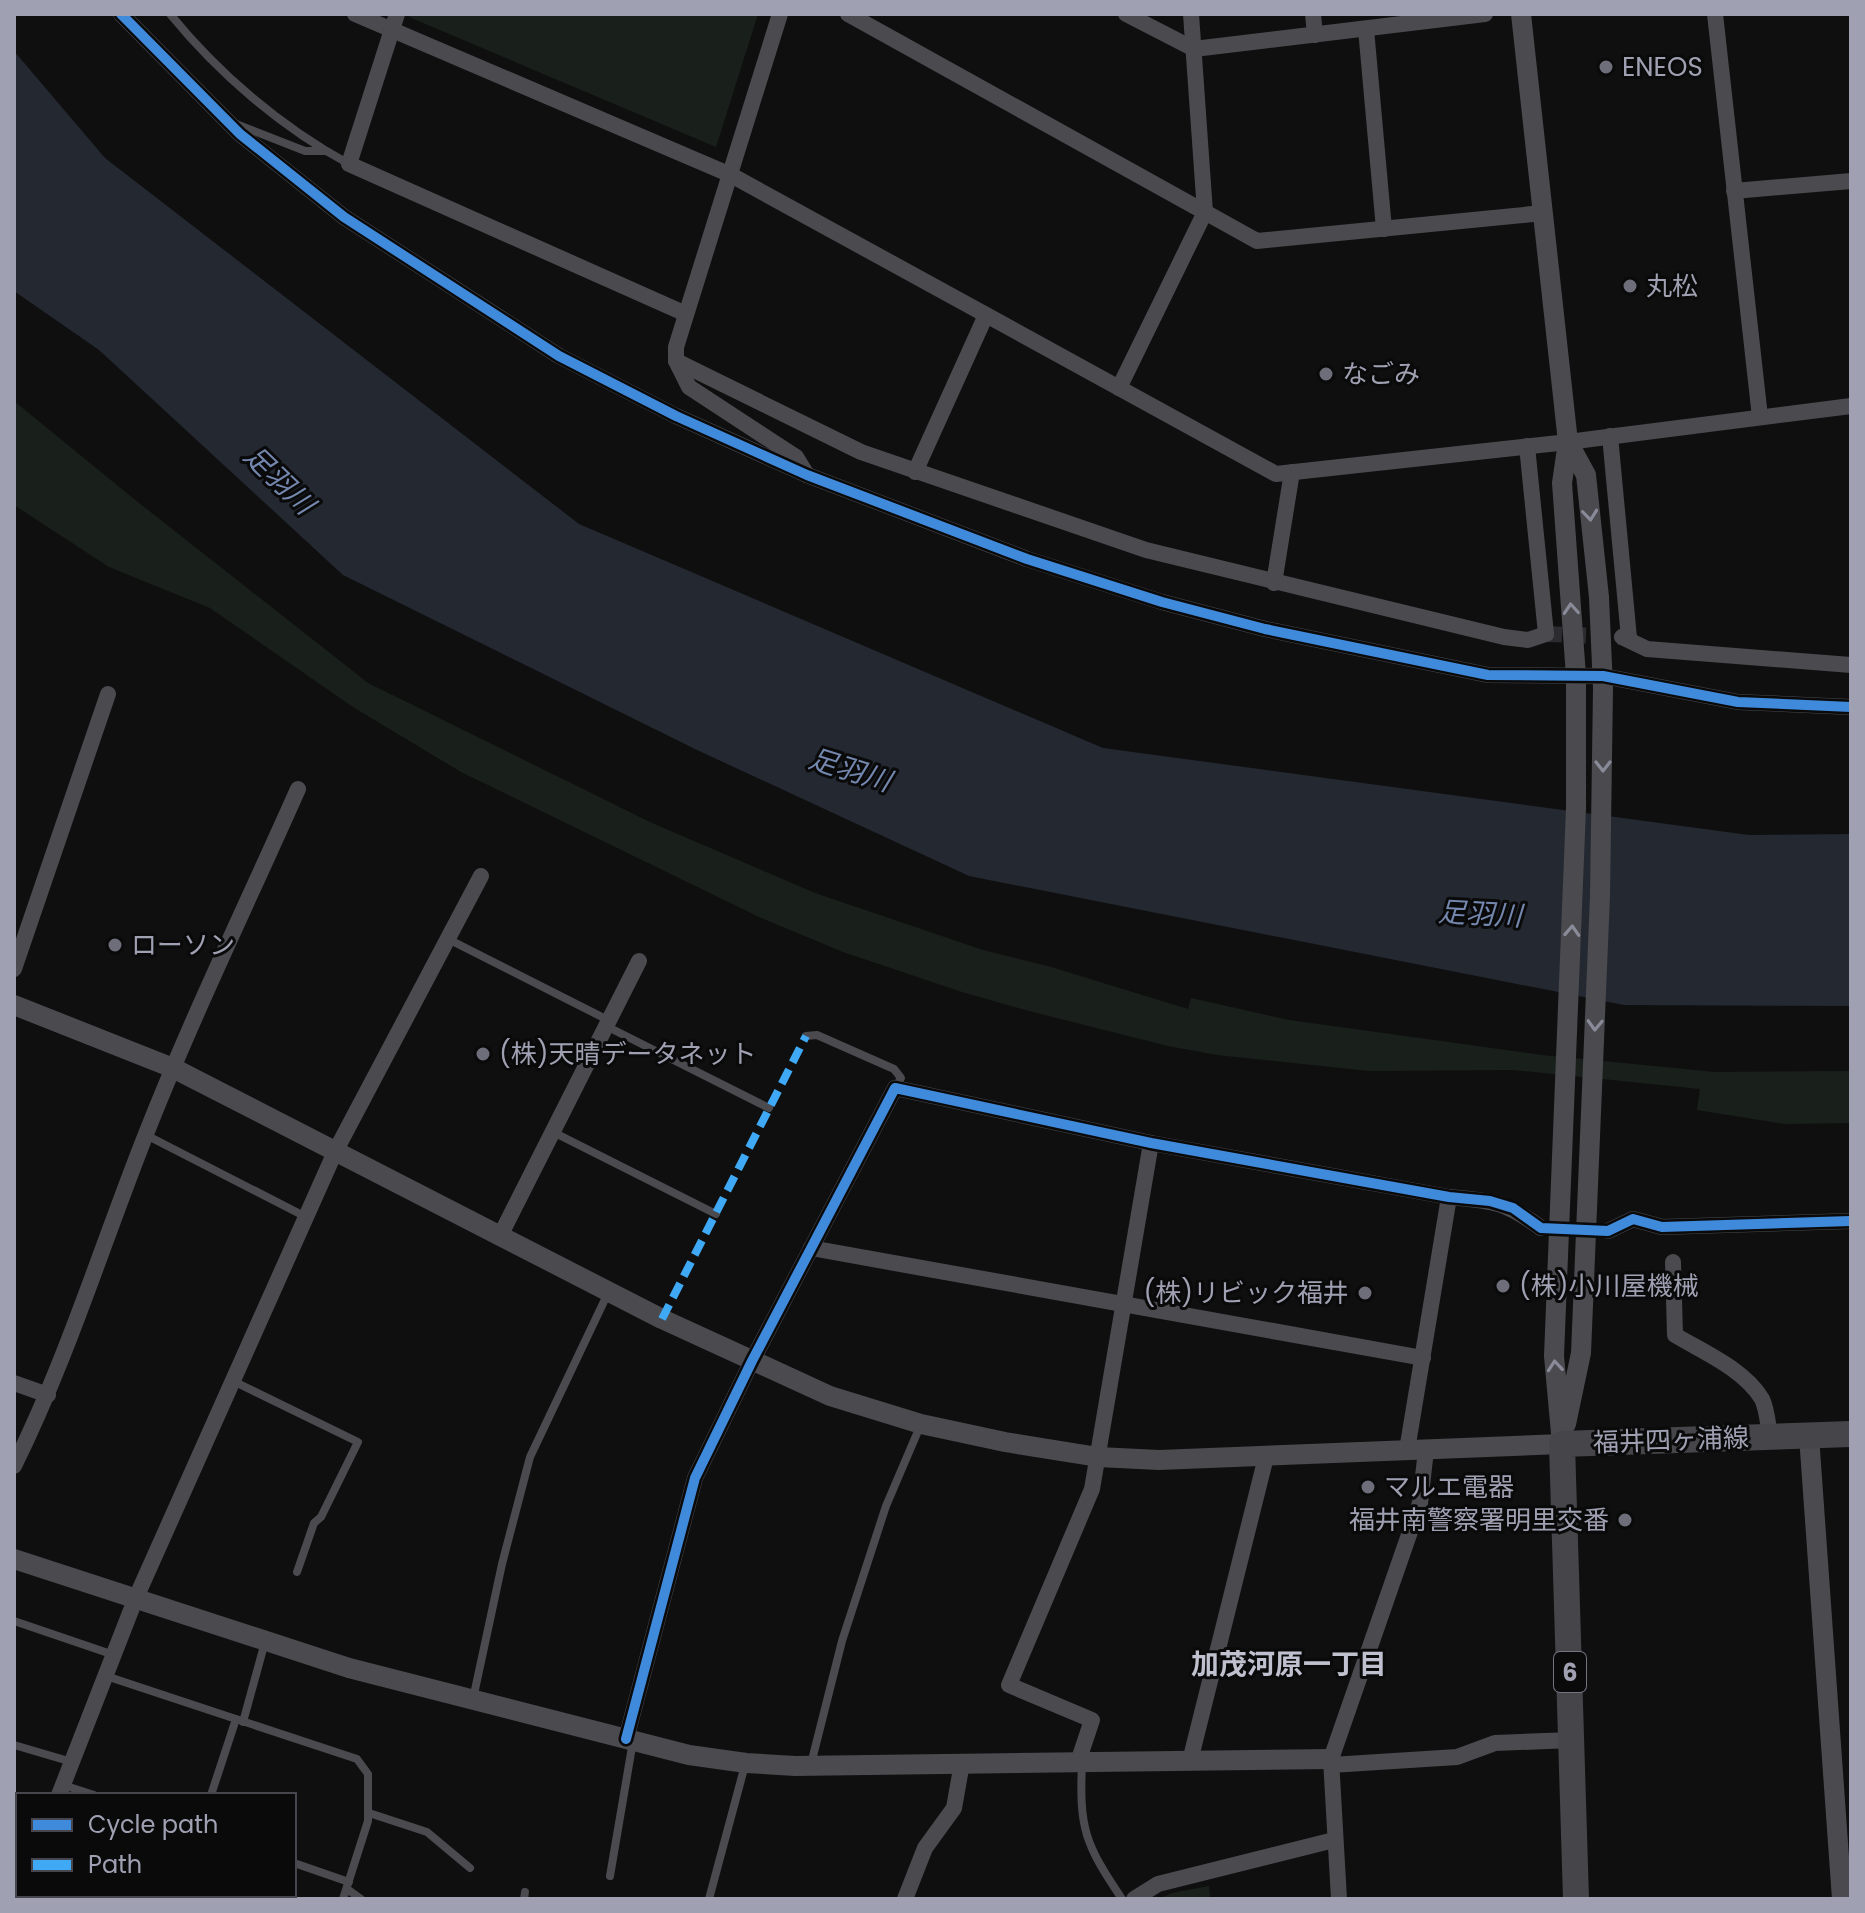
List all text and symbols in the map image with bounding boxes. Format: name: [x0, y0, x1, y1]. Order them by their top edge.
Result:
place label: ENEOS: [1622, 49, 1703, 85]
marker: ENEOS: [1597, 58, 1615, 76]
place label: 丸松: [1646, 268, 1698, 304]
marker: 丸松: [1621, 277, 1639, 295]
place label: なごみ: [1342, 356, 1420, 392]
marker: なごみ: [1317, 365, 1335, 383]
water label: 足羽川: [235, 437, 325, 525]
one-way arrow: [1581, 509, 1598, 522]
one-way arrow: [1563, 602, 1580, 615]
water label: 足羽川: [804, 739, 899, 802]
one-way arrow: [1594, 760, 1612, 773]
water label: 足羽川: [1437, 892, 1526, 936]
one-way arrow: [1563, 924, 1580, 937]
place label: ローソン: [131, 927, 235, 963]
marker: ローソン: [106, 936, 124, 954]
one-way arrow: [1587, 1019, 1604, 1032]
place label: (株)天晴データネット: [499, 1036, 757, 1072]
marker: (株)天晴データネット: [474, 1045, 492, 1063]
place label: (株)小川屋機械: [1519, 1268, 1699, 1304]
place label: (株)リビック福井: [1143, 1275, 1349, 1311]
marker: (株)小川屋機械: [1494, 1277, 1512, 1295]
marker: (株)リビック福井: [1356, 1284, 1374, 1302]
one-way arrow: [1547, 1360, 1564, 1373]
street label: 福井四ヶ浦線: [1592, 1419, 1750, 1461]
place label: マルエ電器: [1384, 1469, 1514, 1505]
marker: マルエ電器: [1359, 1478, 1377, 1496]
place label: 福井南警察署明里交番: [1349, 1502, 1609, 1538]
marker: 福井南警察署明里交番: [1616, 1511, 1634, 1529]
district label: 加茂河原一丁目: [1191, 1645, 1387, 1684]
road number: 6: [1554, 1652, 1586, 1692]
legend: [16, 1793, 296, 1897]
text: Cycle path: [88, 1808, 218, 1841]
text: Path: [88, 1848, 142, 1881]

